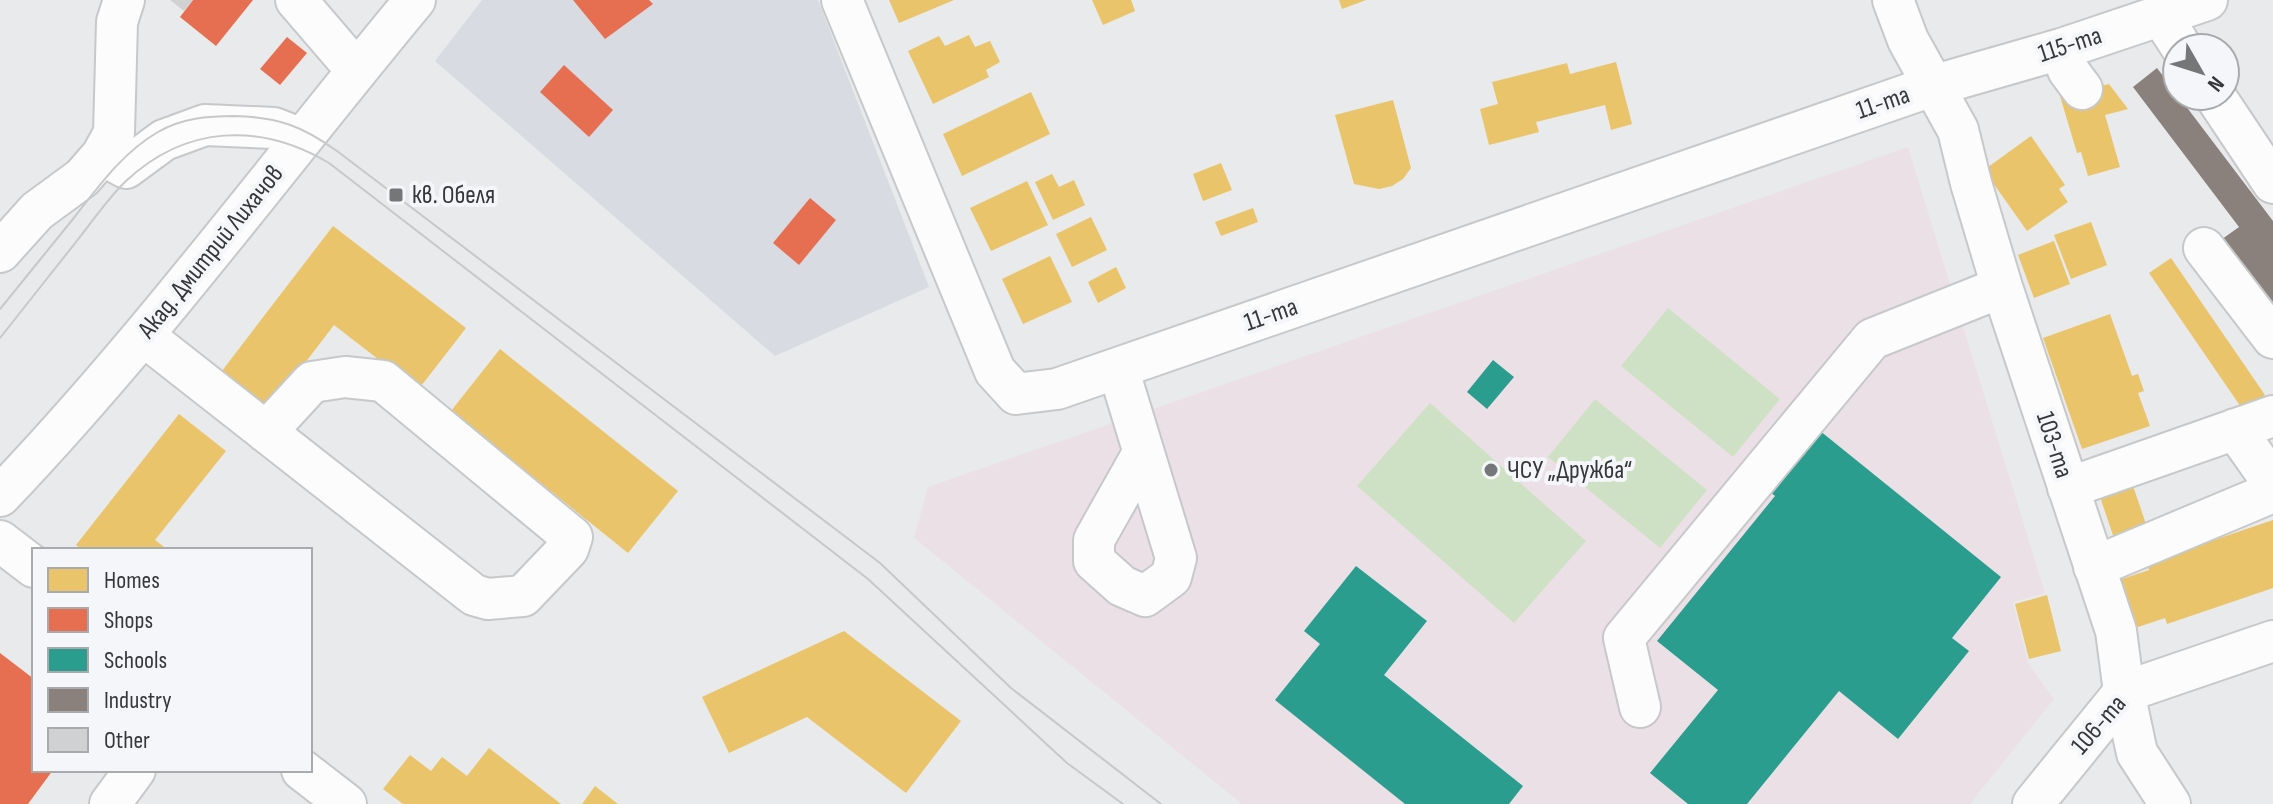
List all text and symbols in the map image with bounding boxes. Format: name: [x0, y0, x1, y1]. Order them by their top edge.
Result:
street label: 115-та: [2034, 20, 2106, 70]
north arrow: [2161, 32, 2241, 112]
text: N: [2201, 71, 2230, 97]
street label: 11-та: [1852, 79, 1914, 127]
street label: Акад. Дмитрий Лихачов: [131, 159, 290, 346]
place label: кв. Обеля: [412, 180, 495, 211]
marker: кв. Обеля: [387, 186, 405, 204]
street label: 11-та: [1240, 291, 1302, 339]
street label: 103-та: [2029, 408, 2079, 482]
place label: ЧСУ „Дружба“: [1507, 455, 1632, 486]
marker: ЧСУ „Дружба“: [1482, 461, 1500, 479]
legend: [32, 548, 312, 772]
text: Homes: [104, 566, 160, 595]
text: Shops: [104, 606, 153, 635]
text: Schools: [104, 646, 167, 675]
text: Industry: [104, 686, 171, 715]
street label: 106-та: [2065, 689, 2133, 761]
text: Other: [104, 726, 150, 755]

